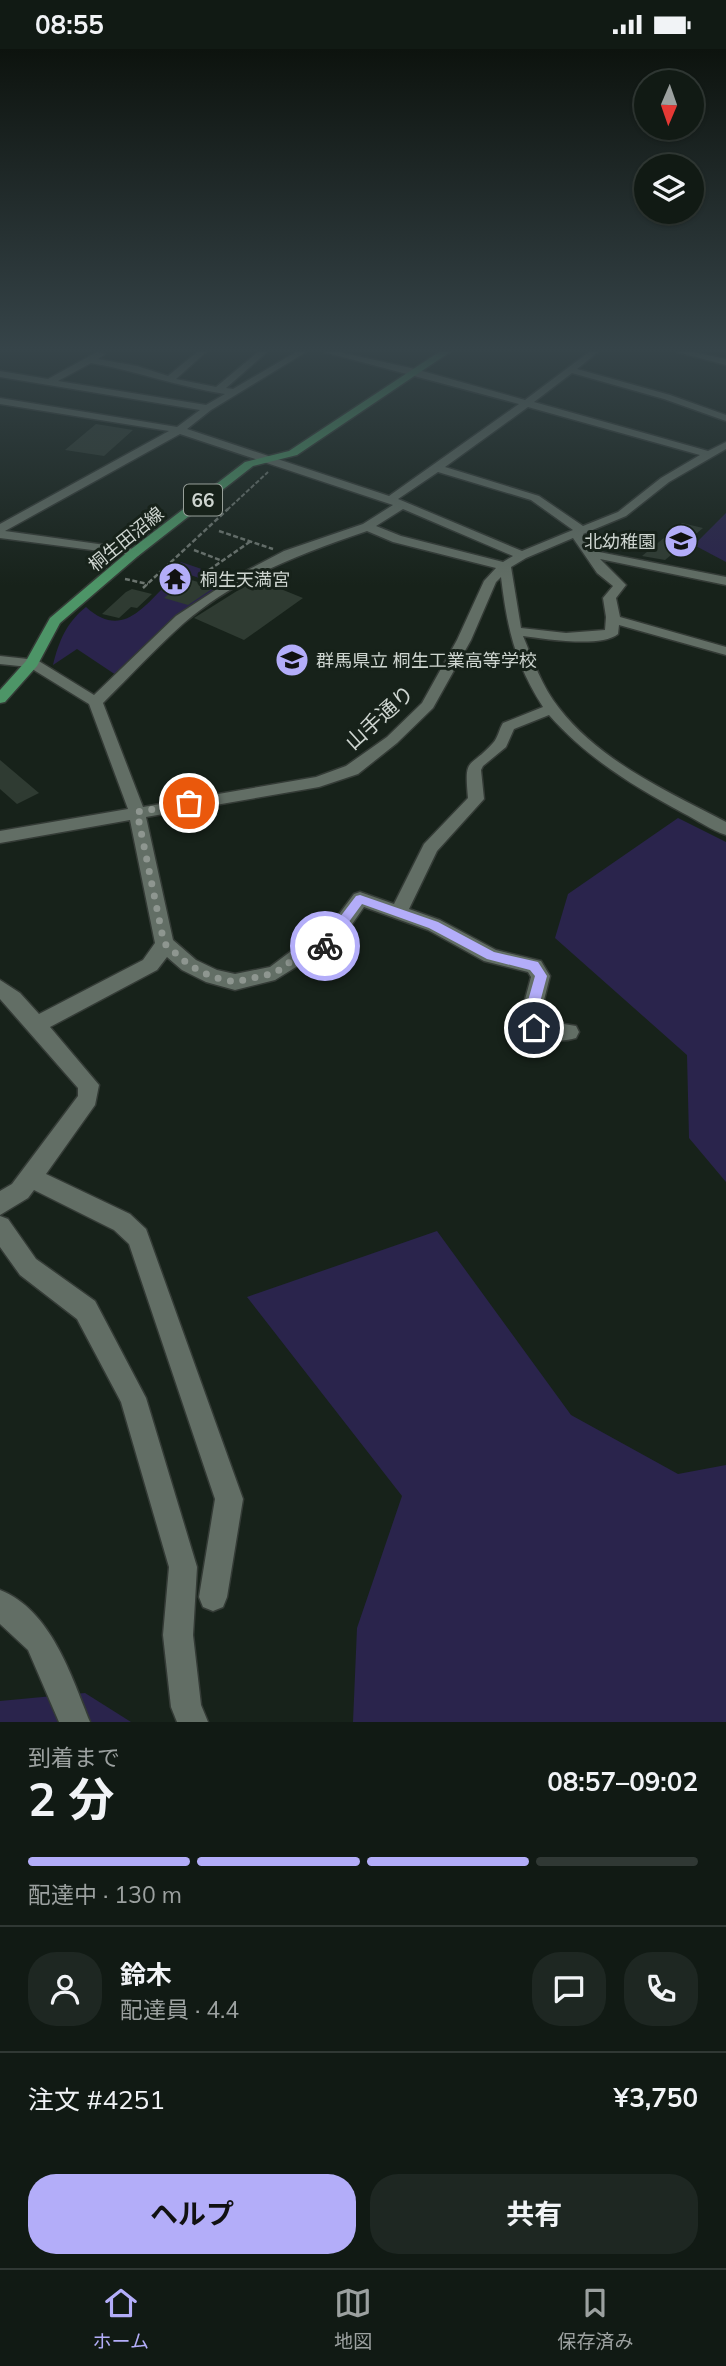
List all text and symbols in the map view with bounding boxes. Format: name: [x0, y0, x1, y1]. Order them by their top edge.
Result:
text: 08:55: [35, 8, 104, 41]
north arrow: [634, 70, 704, 140]
map controls: [634, 70, 704, 224]
button: layers: [634, 154, 704, 224]
road number: 66: [184, 485, 222, 515]
street label: 桐生田沼線: [84, 502, 168, 576]
school or university icon: 北幼稚園: [662, 522, 700, 560]
place label: 北幼稚園: [584, 530, 656, 553]
temple icon: 桐生天満宮: [156, 560, 194, 598]
place label: 桐生天満宮: [200, 568, 290, 591]
school or university icon: 群馬県立 桐生工業高等学校: [273, 641, 311, 679]
place label: 群馬県立 桐生工業高等学校: [316, 649, 537, 672]
street label: 山手通り: [339, 679, 419, 755]
pin: [159, 773, 219, 833]
icon: bag: [170, 784, 208, 822]
courier: [290, 911, 360, 981]
icon: bike: [306, 927, 344, 965]
pin: [504, 998, 564, 1058]
icon: home: [515, 1009, 553, 1047]
text: 到着まで: [28, 1743, 120, 1772]
text: 08:57–09:02: [547, 1765, 698, 1798]
text: 2 分: [28, 1770, 114, 1828]
text: 配達中 · 130 m: [28, 1880, 182, 1909]
button: person: [28, 1952, 102, 2026]
button: chat: [532, 1952, 606, 2026]
button: phone: [624, 1952, 698, 2026]
text: 鈴木: [120, 1958, 172, 1991]
text: 配達員 · 4.4: [120, 1995, 239, 2024]
text: ¥3,750: [614, 2081, 698, 2114]
text: 注文 #4251: [28, 2083, 165, 2116]
button: ヘルプ: [28, 2174, 356, 2254]
button: 共有: [370, 2174, 698, 2254]
tab: ホーム: [93, 2284, 149, 2353]
tab: 地図: [334, 2284, 372, 2353]
tab: 保存済み: [557, 2284, 633, 2353]

